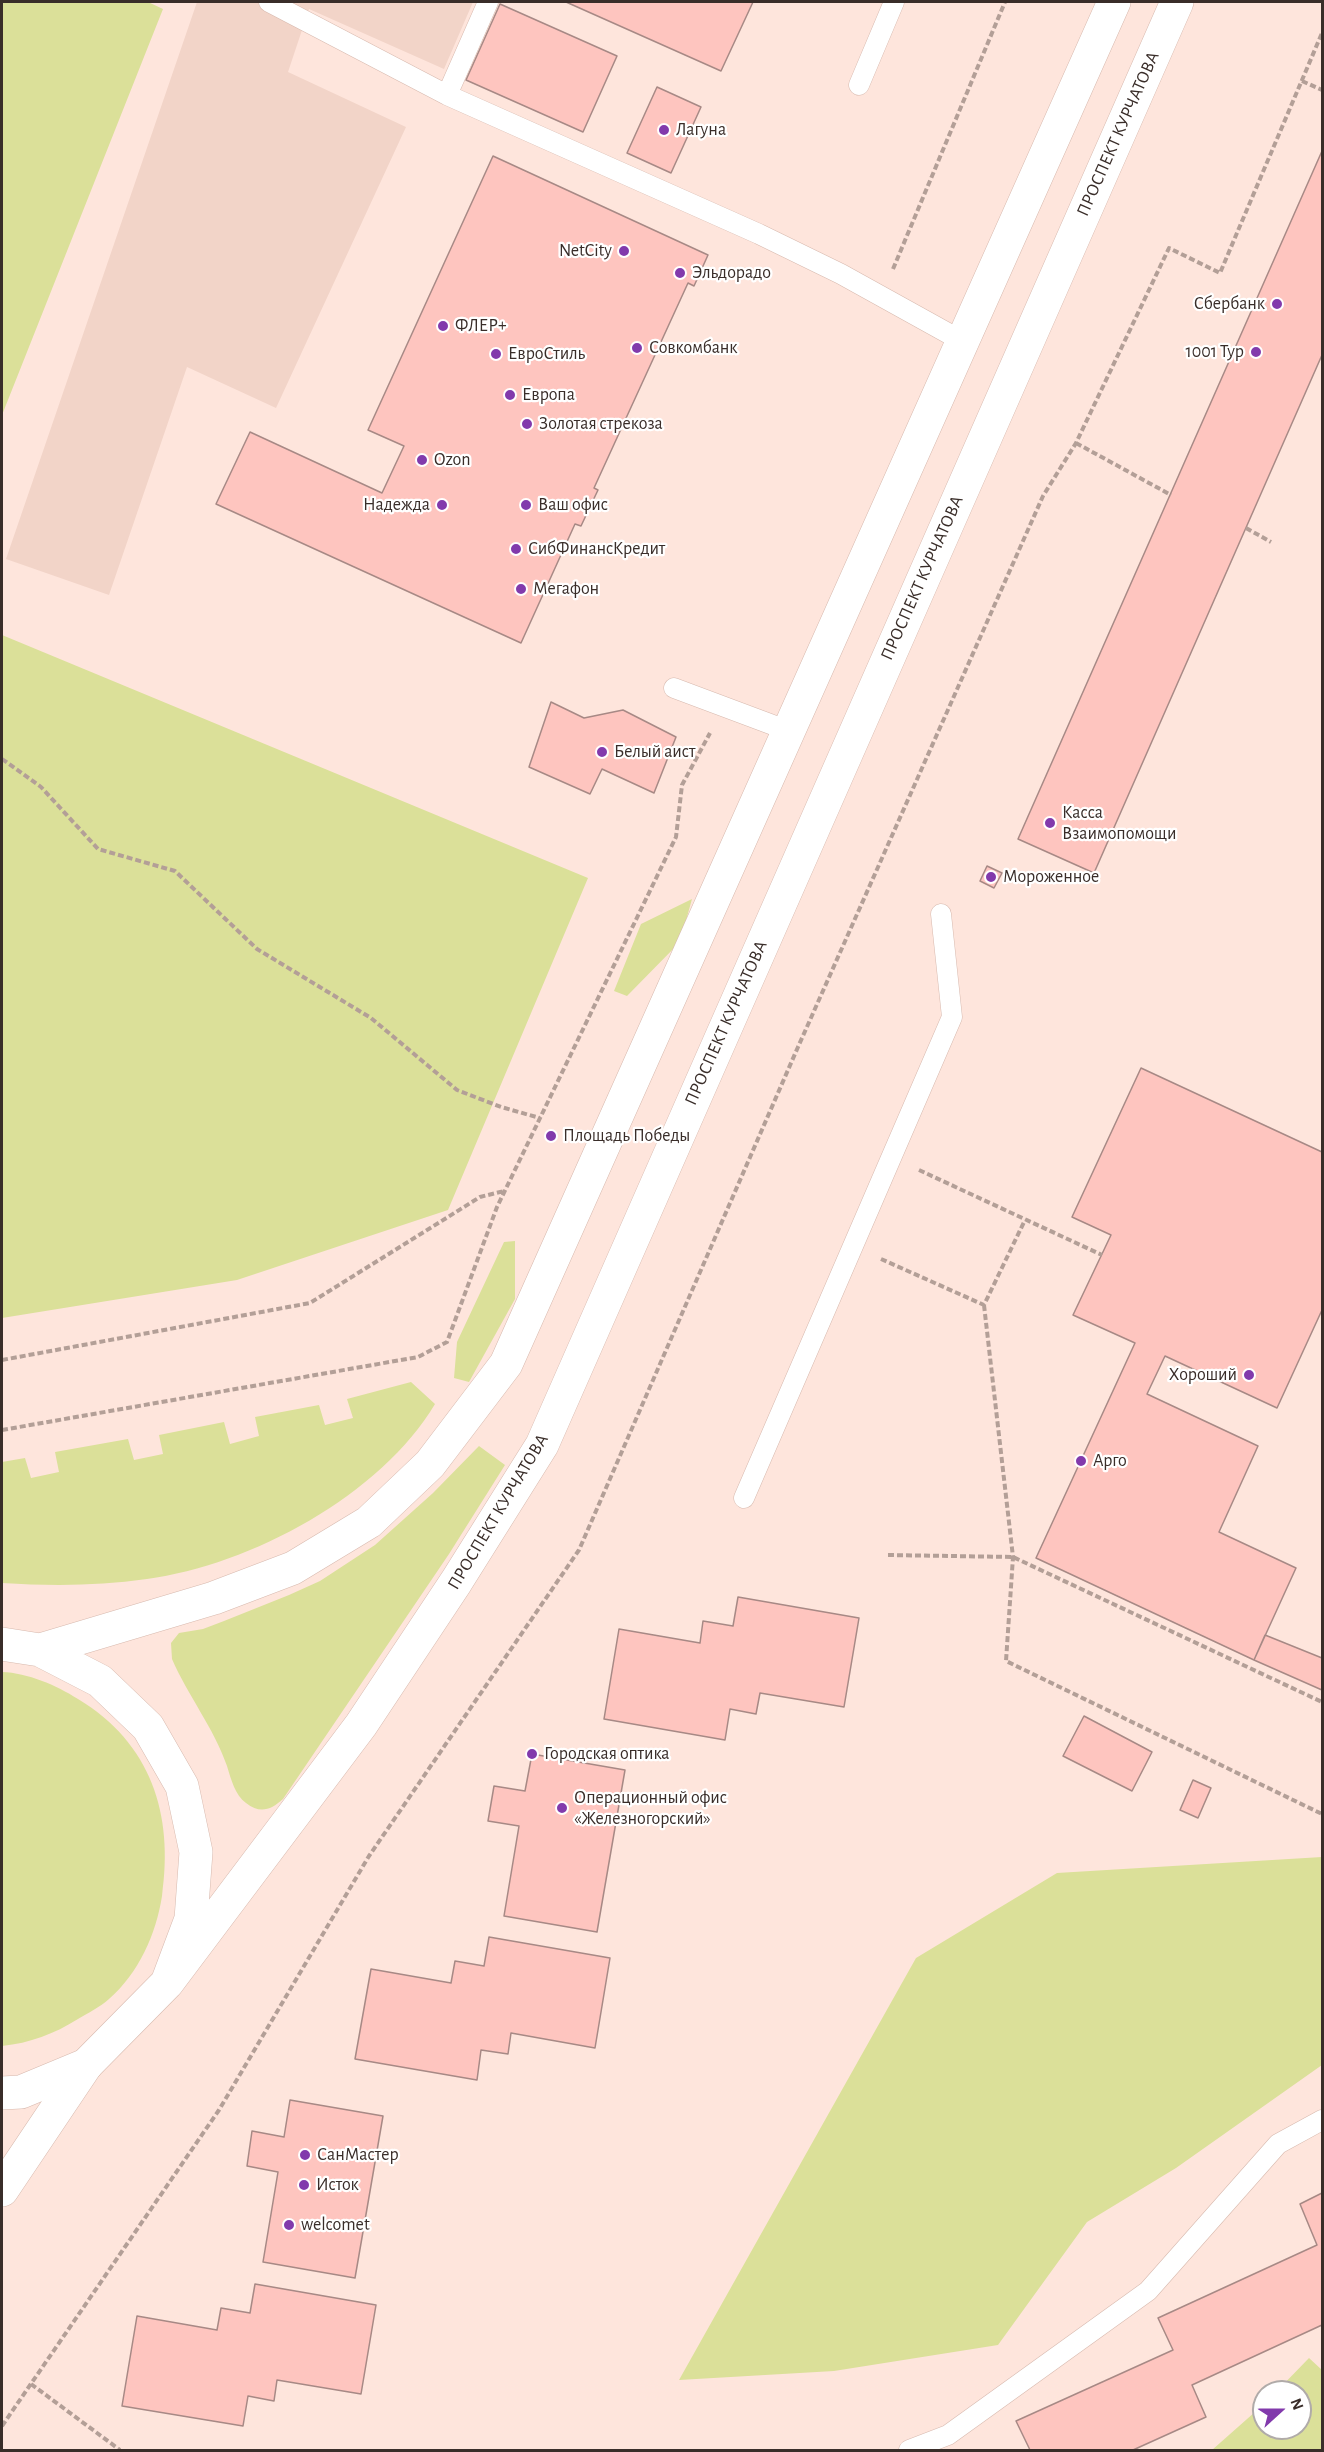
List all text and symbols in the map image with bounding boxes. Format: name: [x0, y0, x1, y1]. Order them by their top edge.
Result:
street label: ПРОСПЕКТ КУРЧАТОВА: [1072, 48, 1164, 220]
place label: Лагуна: [676, 119, 726, 141]
marker: Лагуна: [657, 123, 671, 137]
place label: NetCity: [559, 240, 612, 262]
marker: NetCity: [617, 244, 631, 258]
place label: Эльдорадо: [692, 262, 771, 284]
marker: Эльдорадо: [673, 266, 687, 280]
place label: Сбербанк: [1194, 293, 1265, 315]
marker: Сбербанк: [1270, 297, 1284, 311]
place label: ФЛЕР+: [455, 315, 507, 337]
marker: ФЛЕР+: [436, 319, 450, 333]
place label: Совкомбанк: [649, 337, 738, 359]
marker: Совкомбанк: [630, 341, 644, 355]
place label: 1001 Тур: [1186, 341, 1244, 363]
place label: ЕвроСтиль: [508, 343, 585, 365]
marker: 1001 Тур: [1249, 345, 1263, 359]
marker: ЕвроСтиль: [489, 347, 503, 361]
place label: Европа: [522, 384, 575, 406]
marker: Европа: [503, 388, 517, 402]
place label: Золотая стрекоза: [539, 413, 663, 435]
marker: Золотая стрекоза: [520, 417, 534, 431]
place label: Ozon: [434, 449, 471, 471]
marker: Ozon: [415, 453, 429, 467]
street label: ПРОСПЕКТ КУРЧАТОВА: [876, 492, 968, 664]
place label: Надежда: [363, 494, 430, 516]
place label: Ваш офис: [538, 494, 608, 516]
marker: Надежда: [435, 498, 449, 512]
marker: Ваш офис: [519, 498, 533, 512]
place label: СибФинансКредит: [528, 538, 665, 560]
marker: СибФинансКредит: [509, 542, 523, 556]
place label: Мегафон: [533, 578, 599, 600]
marker: Мегафон: [514, 582, 528, 596]
place label: Белый аист: [614, 741, 696, 763]
marker: Белый аист: [595, 745, 609, 759]
place label: Касса Взаимопомощи: [1062, 802, 1176, 844]
marker: Касса Взаимопомощи: [1043, 816, 1057, 830]
place label: Мороженное: [1003, 866, 1099, 888]
marker: Мороженное: [984, 870, 998, 884]
street label: ПРОСПЕКТ КУРЧАТОВА: [680, 937, 772, 1109]
place label: Площадь Победы: [563, 1125, 690, 1147]
marker: Площадь Победы: [544, 1129, 558, 1143]
place label: Хороший: [1169, 1364, 1237, 1386]
marker: Хороший: [1242, 1368, 1256, 1382]
street label: ПРОСПЕКТ КУРЧАТОВА: [443, 1430, 553, 1594]
place label: Арго: [1093, 1450, 1127, 1472]
marker: Арго: [1074, 1454, 1088, 1468]
place label: Городская оптика: [544, 1743, 670, 1765]
marker: Городская оптика: [525, 1747, 539, 1761]
place label: Операционный офис «Железногорский»: [574, 1787, 727, 1830]
marker: Операционный офис «Железногорский»: [555, 1801, 569, 1815]
place label: СанМастер: [317, 2144, 399, 2166]
marker: СанМастер: [298, 2148, 312, 2162]
place label: Исток: [316, 2174, 359, 2196]
marker: Исток: [297, 2178, 311, 2192]
place label: welcomet: [301, 2214, 370, 2236]
marker: welcomet: [282, 2218, 296, 2232]
north arrow: [1252, 2380, 1312, 2440]
text: N: [1287, 2396, 1306, 2412]

